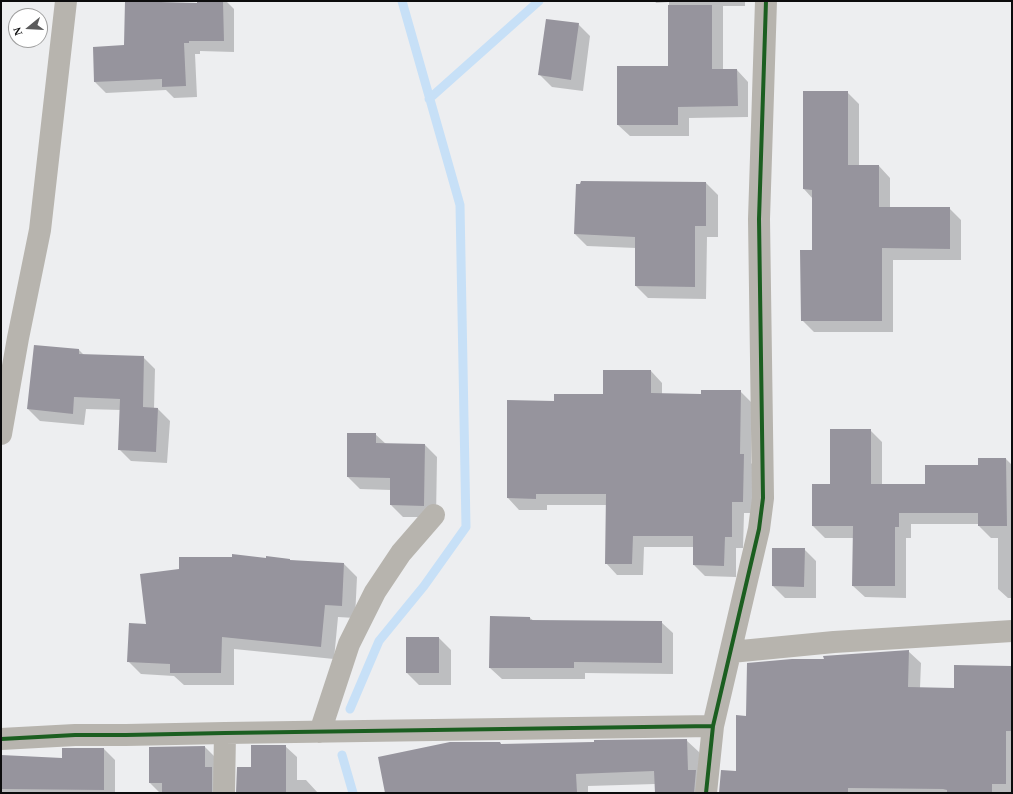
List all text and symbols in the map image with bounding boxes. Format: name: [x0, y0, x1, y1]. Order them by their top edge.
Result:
north arrow: [8, 8, 48, 48]
text: N: [11, 26, 24, 37]

